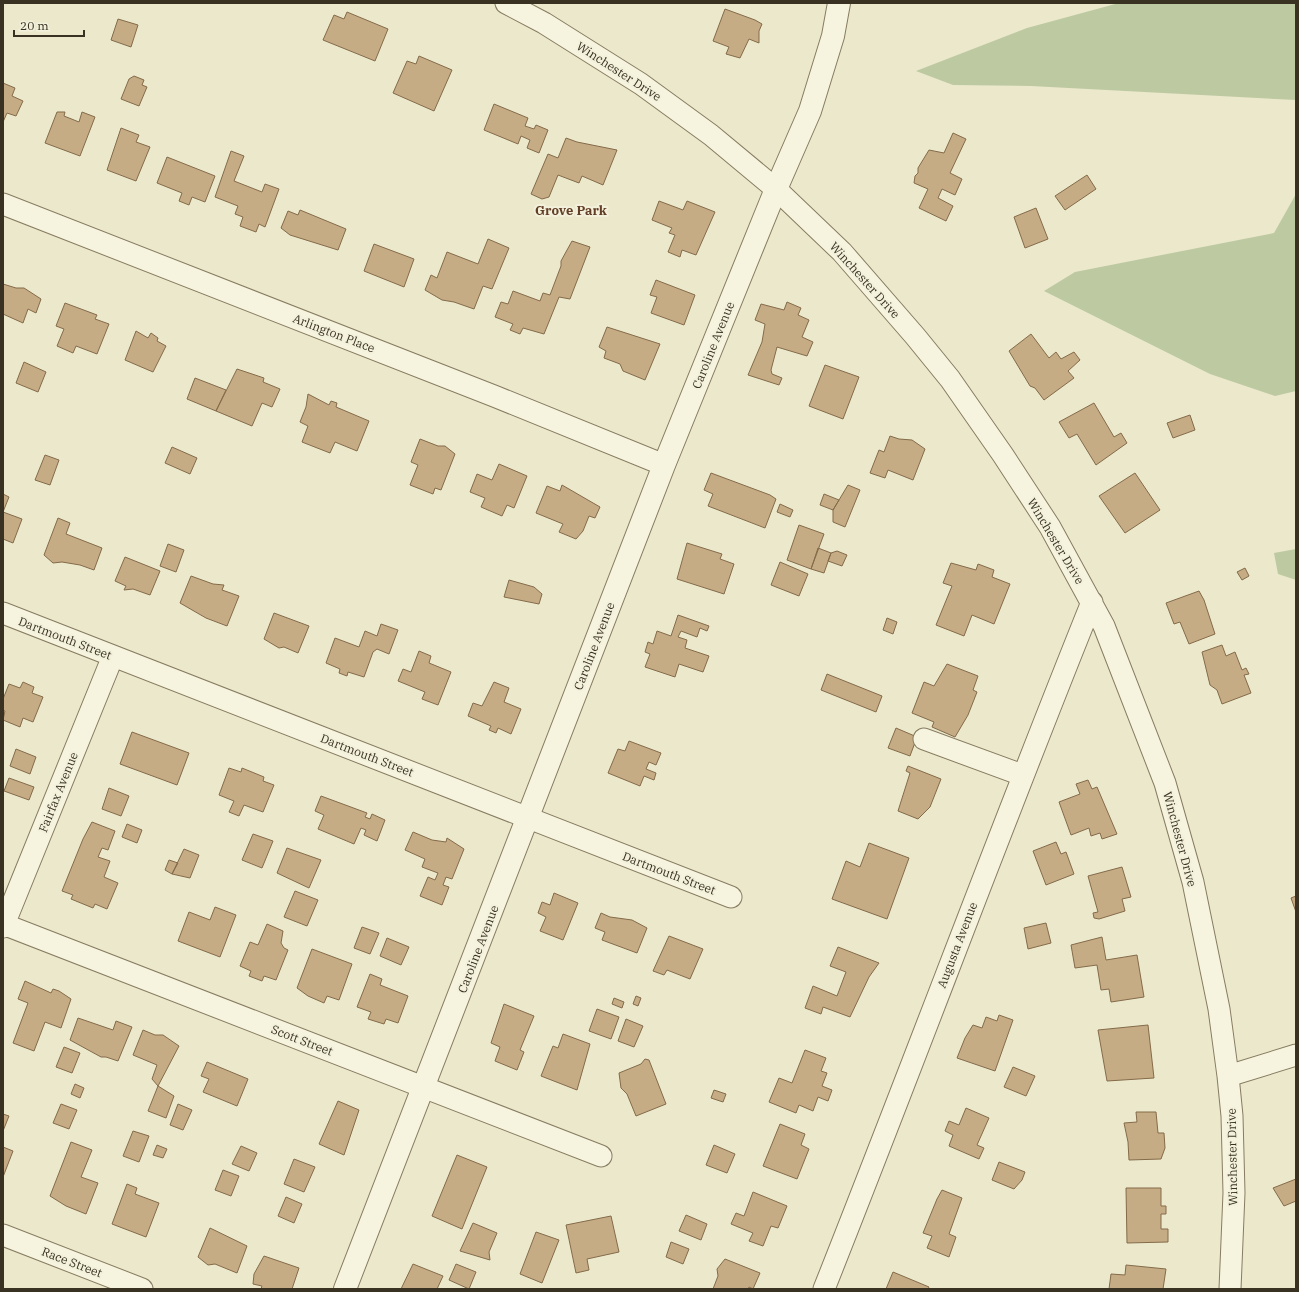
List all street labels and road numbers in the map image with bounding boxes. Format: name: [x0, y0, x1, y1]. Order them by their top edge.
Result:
street label: Winchester Drive: [574, 38, 664, 104]
street label: Winchester Drive: [827, 239, 903, 321]
street label: Caroline Avenue: [689, 299, 737, 391]
street label: Arlington Place: [291, 310, 377, 356]
street label: Winchester Drive: [1024, 495, 1088, 587]
street label: Caroline Avenue: [570, 600, 618, 692]
street label: Dartmouth Street: [16, 613, 114, 663]
street label: Dartmouth Street: [318, 730, 416, 780]
street label: Fairfax Avenue: [35, 750, 81, 834]
street label: Winchester Drive: [1160, 790, 1200, 888]
street label: Dartmouth Street: [620, 848, 718, 898]
street label: Augusta Avenue: [934, 900, 980, 990]
street label: Caroline Avenue: [454, 903, 502, 995]
street label: Scott Street: [269, 1021, 335, 1059]
street label: Winchester Drive: [1224, 1108, 1240, 1206]
street label: Race Street: [40, 1244, 104, 1280]

